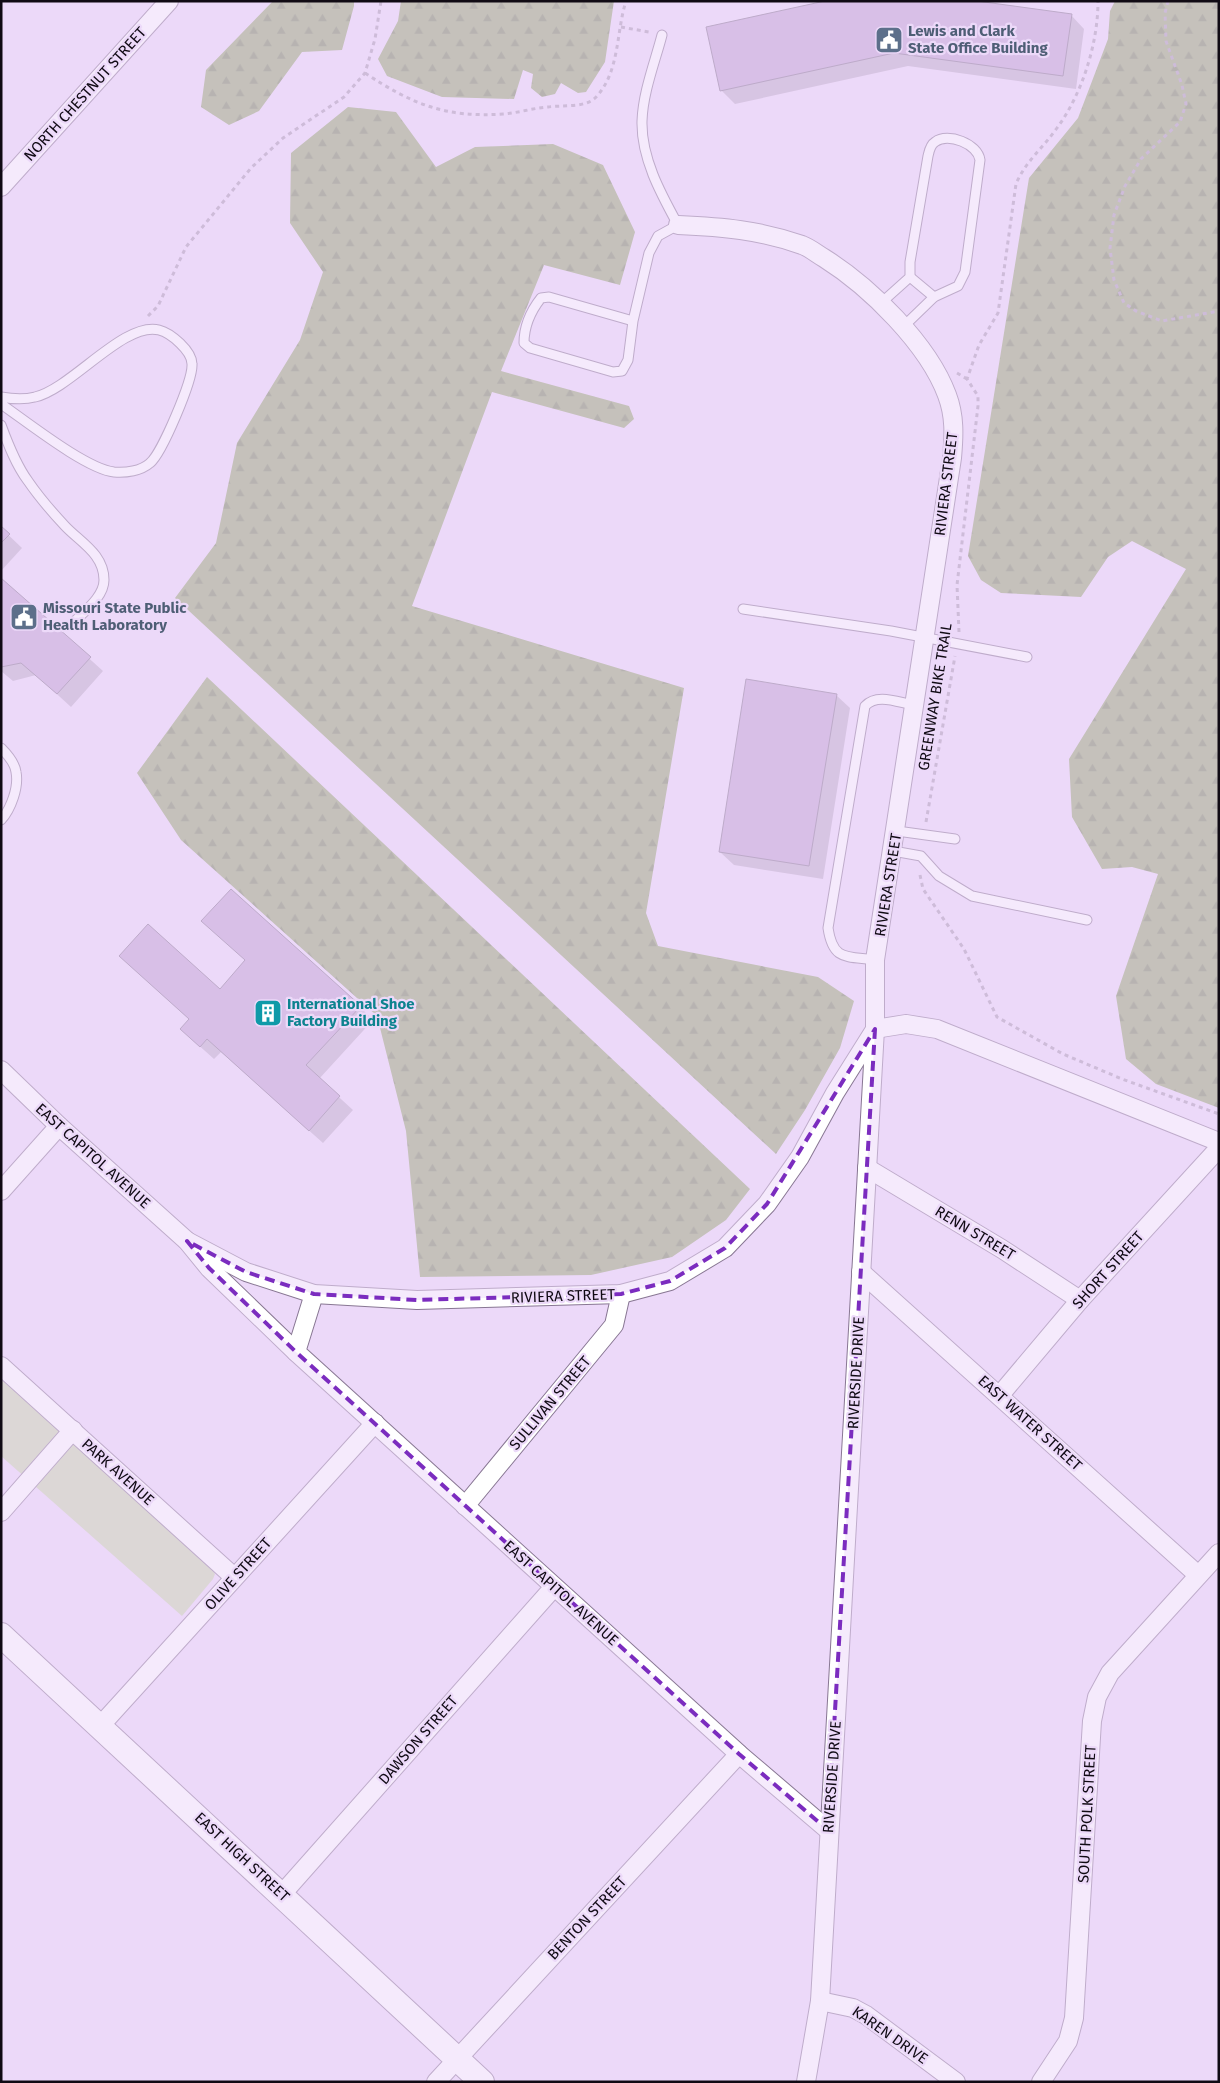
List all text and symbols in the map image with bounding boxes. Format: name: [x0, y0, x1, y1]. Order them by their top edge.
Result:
place label: Lewis and Clark State Office Building: [908, 22, 1049, 57]
street label: NORTH CHESTNUT STREET: [20, 23, 150, 165]
public building icon: Lewis and Clark State Office Building: [874, 25, 904, 55]
street label: RIVIERA STREET: [931, 431, 961, 537]
place label: Missouri State Public Health Laboratory: [43, 599, 187, 634]
public building icon: Missouri State Public Health Laboratory: [9, 602, 39, 632]
street label: GREENWAY BIKE TRAIL: [914, 621, 956, 772]
street label: RIVIERA STREET: [871, 832, 905, 938]
place label: International Shoe Factory Building: [287, 995, 415, 1030]
building icon: International Shoe Factory Building: [253, 998, 283, 1028]
street label: EAST CAPITOL AVENUE: [32, 1100, 154, 1212]
street label: RENN STREET: [932, 1202, 1018, 1264]
street label: SHORT STREET: [1069, 1227, 1148, 1312]
street label: RIVIERA STREET: [511, 1285, 616, 1307]
street label: RIVERSIDE DRIVE: [844, 1316, 868, 1430]
street label: SULLIVAN STREET: [506, 1352, 595, 1454]
street label: EAST WATER STREET: [974, 1372, 1086, 1475]
street label: PARK AVENUE: [78, 1435, 158, 1509]
street label: OLIVE STREET: [201, 1534, 275, 1614]
street label: EAST CAPITOL AVENUE: [500, 1537, 622, 1649]
street label: DAWSON STREET: [375, 1692, 462, 1788]
street label: RIVERSIDE DRIVE: [819, 1720, 845, 1834]
street label: SOUTH POLK STREET: [1074, 1744, 1100, 1884]
street label: EAST HIGH STREET: [191, 1808, 293, 1906]
street label: BENTON STREET: [544, 1872, 630, 1964]
street label: KAREN DRIVE: [849, 2002, 931, 2068]

